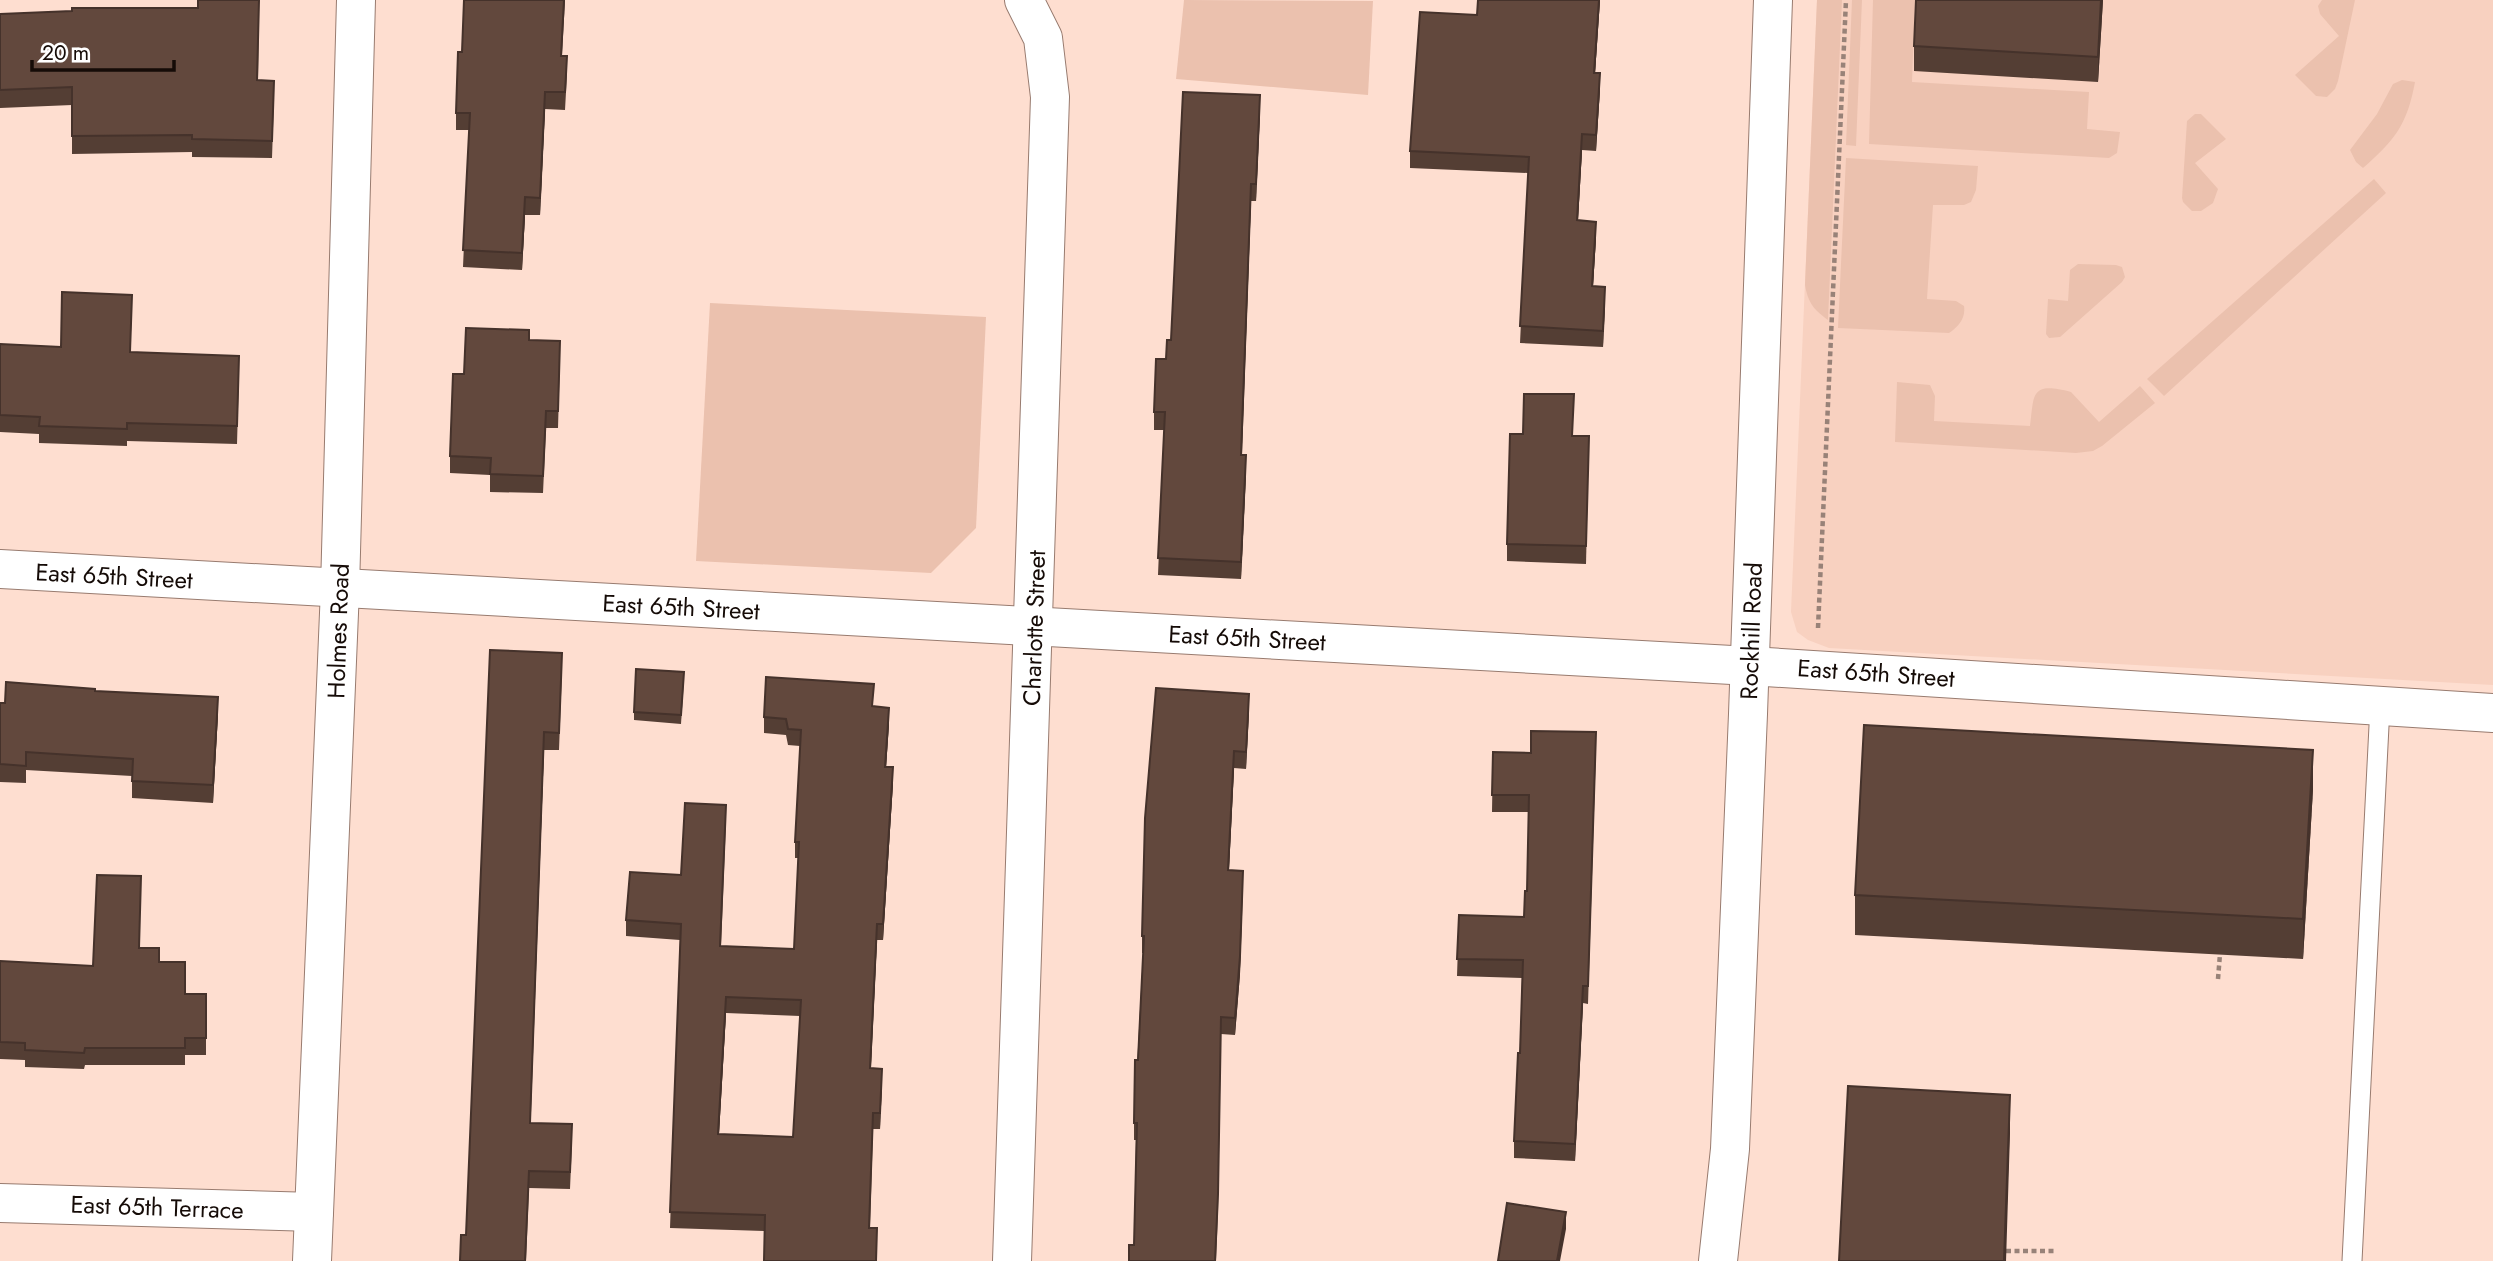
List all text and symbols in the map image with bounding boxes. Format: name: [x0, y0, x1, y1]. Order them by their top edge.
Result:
scale bar: [32, 28, 173, 72]
text: 20 m: [42, 38, 89, 68]
street label: Charlotte Street: [1014, 549, 1054, 706]
street label: East 65th Street: [34, 554, 194, 598]
street label: Rockhill Road: [1731, 562, 1771, 700]
street label: Holmes Road: [318, 563, 358, 699]
street label: East 65th Street: [601, 585, 761, 629]
street label: East 65th Street: [1167, 616, 1327, 660]
street label: East 65th Street: [1796, 650, 1956, 696]
street label: East 65th Terrace: [70, 1186, 244, 1228]

